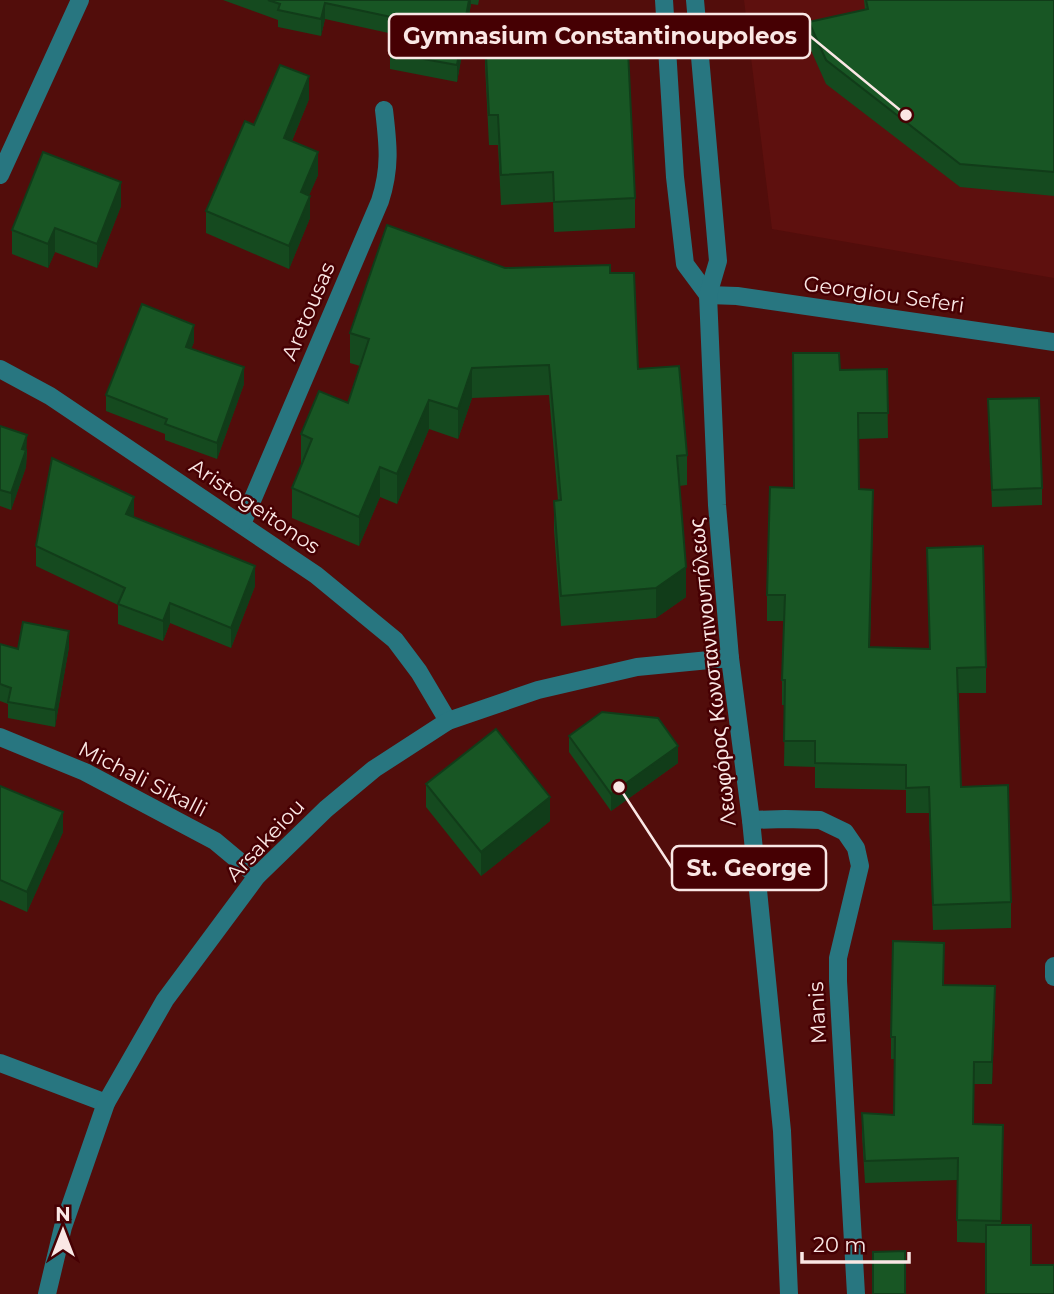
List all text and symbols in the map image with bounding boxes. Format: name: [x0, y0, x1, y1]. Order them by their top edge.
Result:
callout: Gymnasium Constantinoupoleos: [389, 14, 810, 58]
text: Gymnasium Constantinoupoleos: [403, 22, 797, 50]
street label: Aretousas: [276, 258, 340, 364]
street label: Georgiou Seferi: [802, 270, 966, 318]
street label: Aristogeitonos: [185, 453, 325, 559]
street label: Λεωφόρος Κωνσταντινουπόλεως: [683, 517, 741, 827]
street label: Michali Sikalli: [75, 736, 211, 822]
street label: Arsakeiou: [220, 794, 310, 886]
callout: St. George: [672, 846, 826, 890]
text: St. George: [686, 854, 812, 882]
street label: Manis: [803, 981, 831, 1045]
north arrow: [28, 1196, 98, 1266]
text: N: [55, 1203, 71, 1226]
scale bar: [802, 1220, 909, 1264]
text: 20 m: [813, 1232, 867, 1257]

